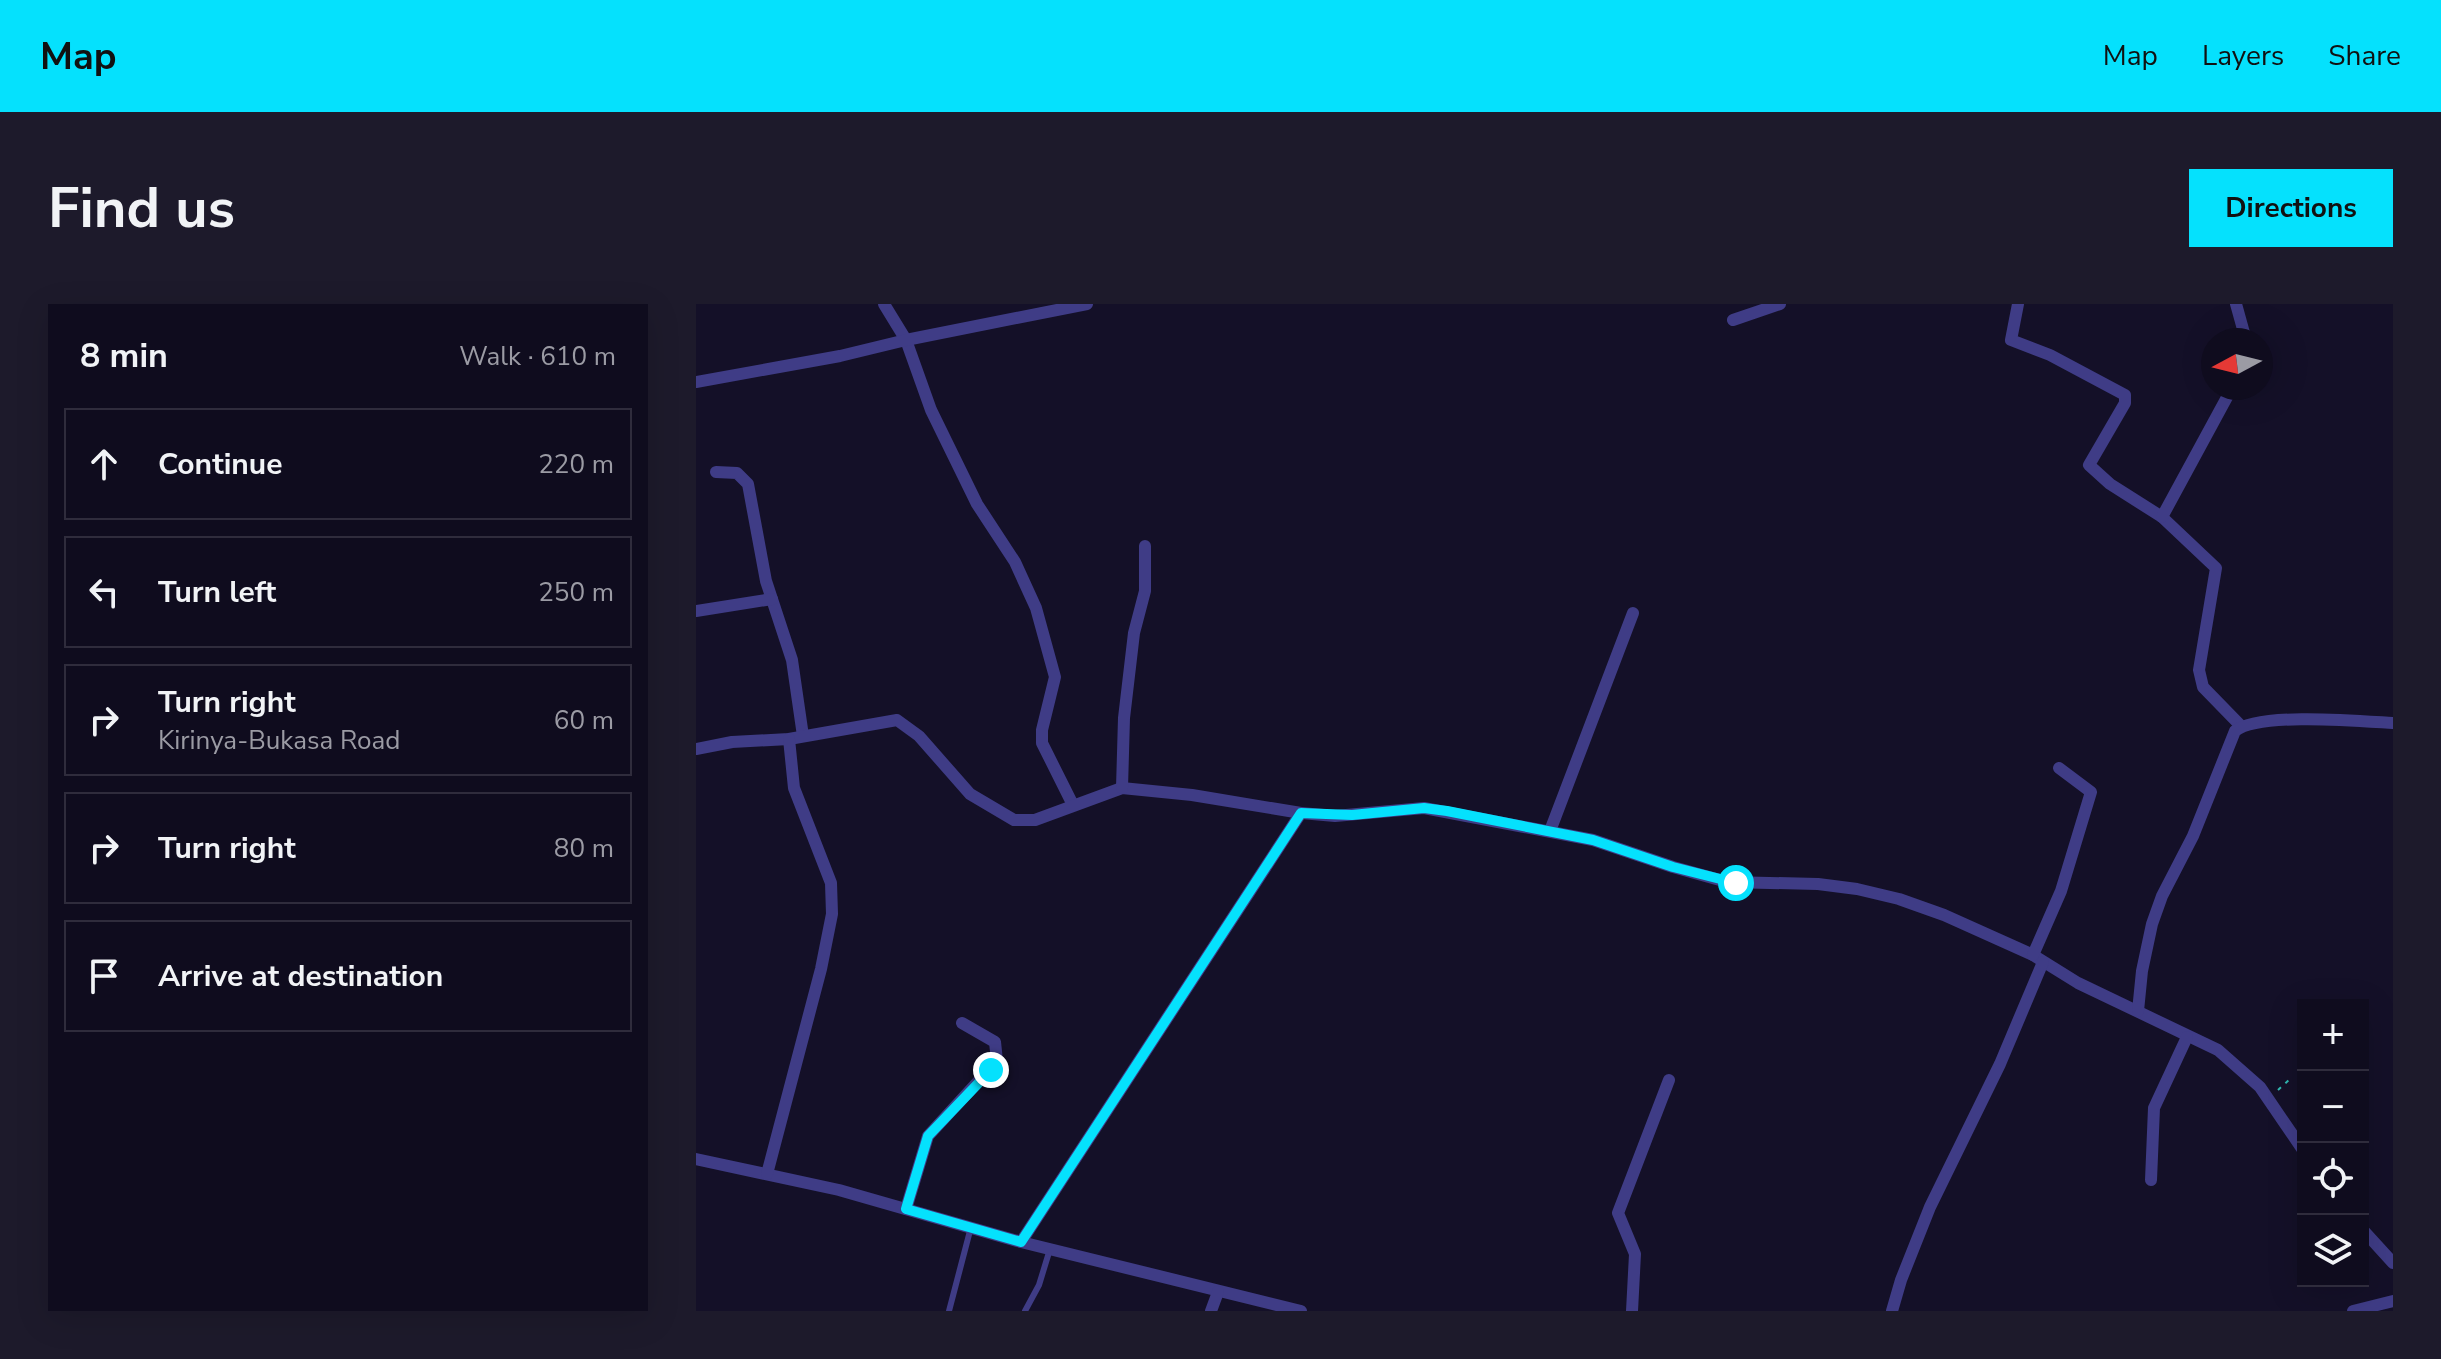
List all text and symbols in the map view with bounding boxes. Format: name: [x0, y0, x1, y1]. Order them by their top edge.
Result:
text: Map: [40, 31, 117, 82]
text: Map: [2103, 37, 2158, 75]
text: Layers: [2202, 37, 2284, 75]
text: Share: [2328, 37, 2401, 75]
button: Directions: [2189, 169, 2393, 247]
text: Find us: [48, 170, 235, 247]
north arrow: [2201, 328, 2273, 400]
text: 8 min: [80, 333, 168, 379]
text: Walk · 610 m: [459, 339, 616, 374]
icon: ahead: [82, 442, 126, 486]
text: Continue: [158, 444, 283, 485]
text: 220 m: [538, 447, 614, 482]
icon: left: [82, 570, 126, 614]
text: Turn left: [158, 572, 276, 613]
text: 250 m: [538, 575, 614, 610]
text: Turn right: [158, 682, 296, 723]
icon: right: [82, 698, 126, 742]
text: 60 m: [554, 703, 614, 738]
text: Kirinya-Bukasa Road: [158, 723, 400, 758]
icon: right: [82, 826, 126, 870]
text: Turn right: [158, 828, 296, 869]
text: 80 m: [554, 831, 614, 866]
route start: [1718, 865, 1754, 901]
icon: arrive: [82, 954, 126, 998]
text: Arrive at destination: [158, 956, 443, 997]
map controls: [2297, 999, 2369, 1287]
button: +: [2297, 999, 2369, 1071]
route end: [973, 1052, 1009, 1088]
button: −: [2297, 1071, 2369, 1143]
button: locate: [2297, 1143, 2369, 1215]
button: layers: [2297, 1215, 2369, 1287]

